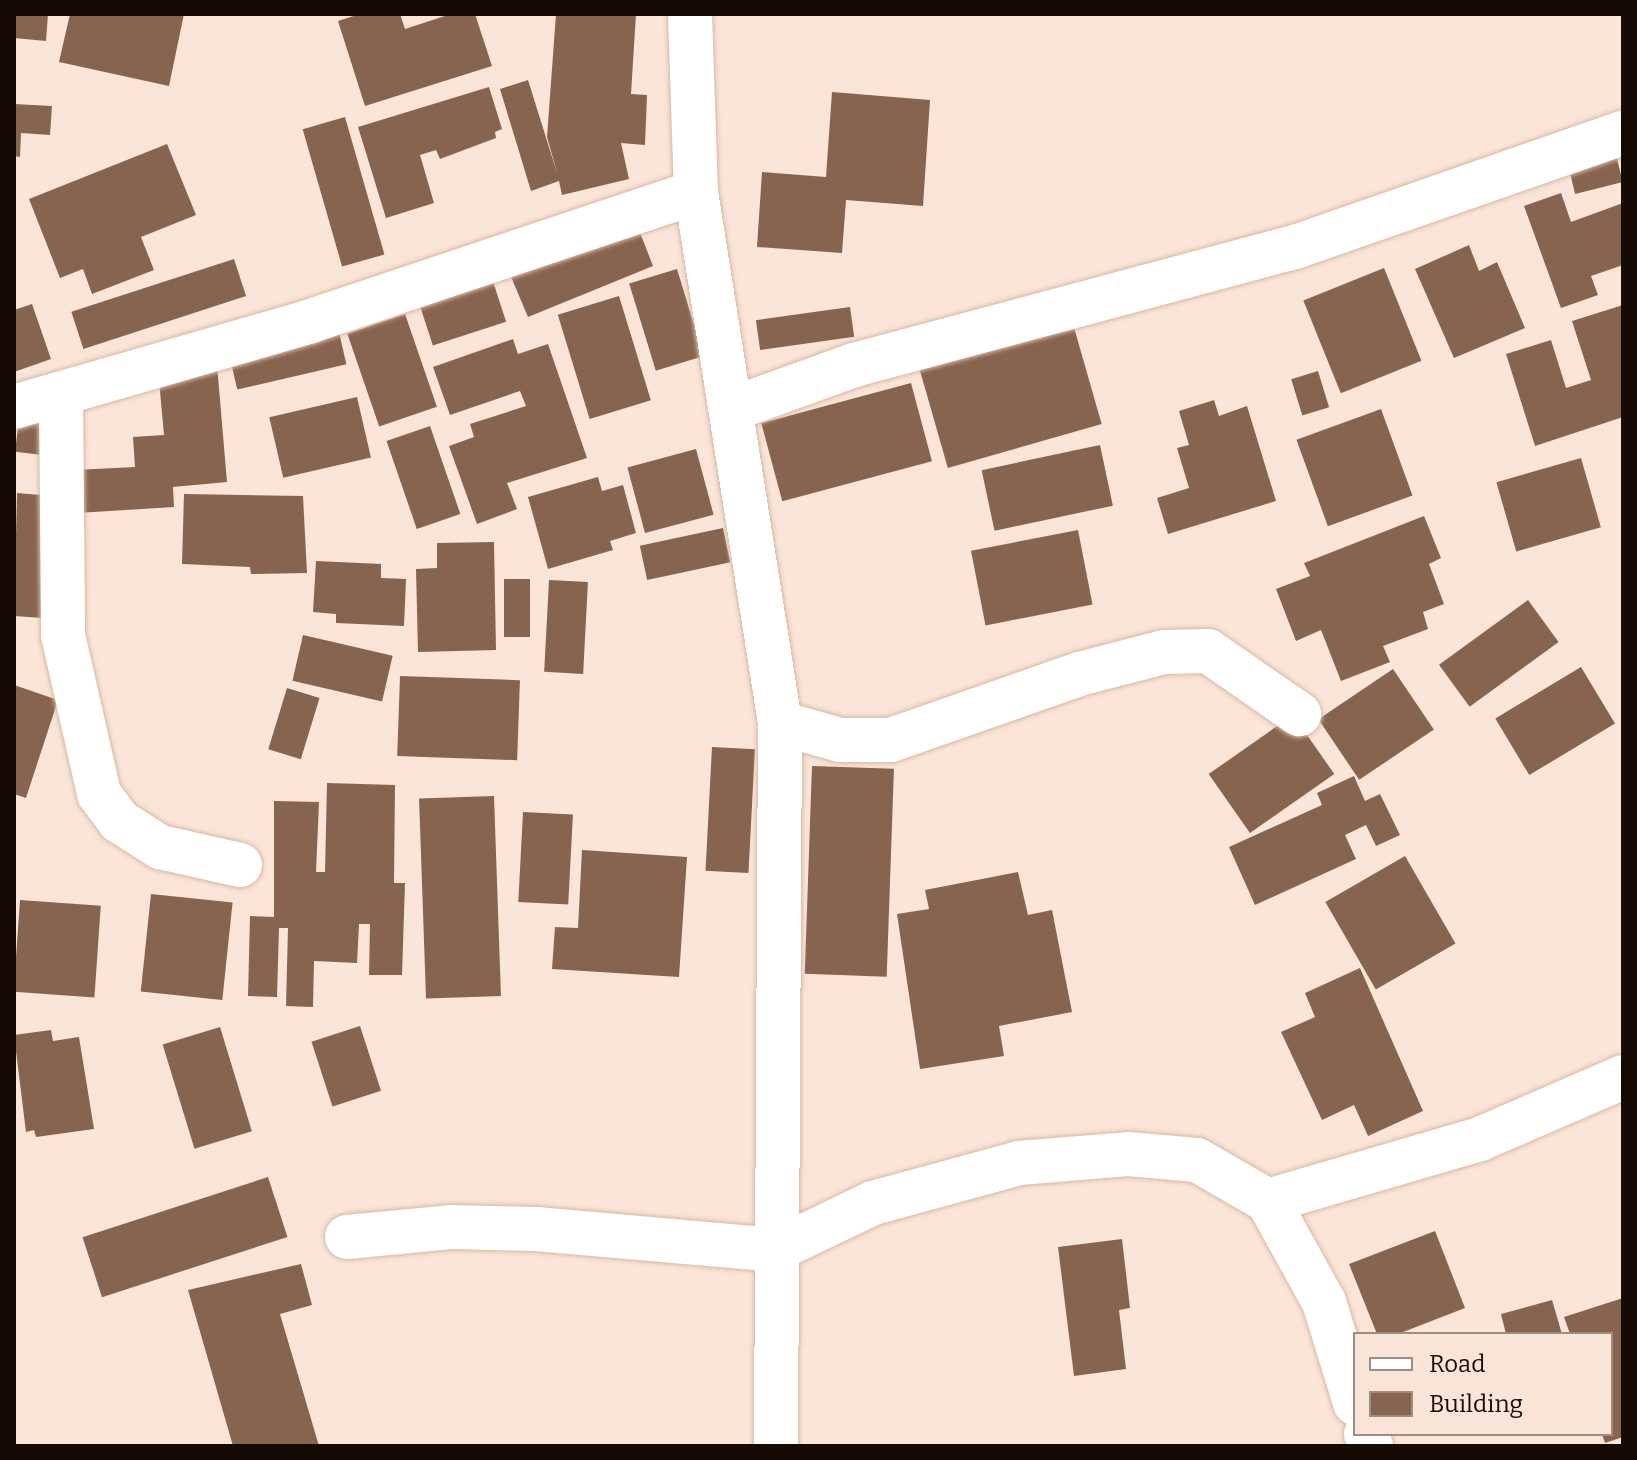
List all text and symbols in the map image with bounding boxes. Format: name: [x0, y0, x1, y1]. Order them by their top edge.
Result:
legend: [1353, 1332, 1613, 1436]
text: Road: [1429, 1350, 1485, 1378]
text: Building: [1429, 1390, 1523, 1418]

